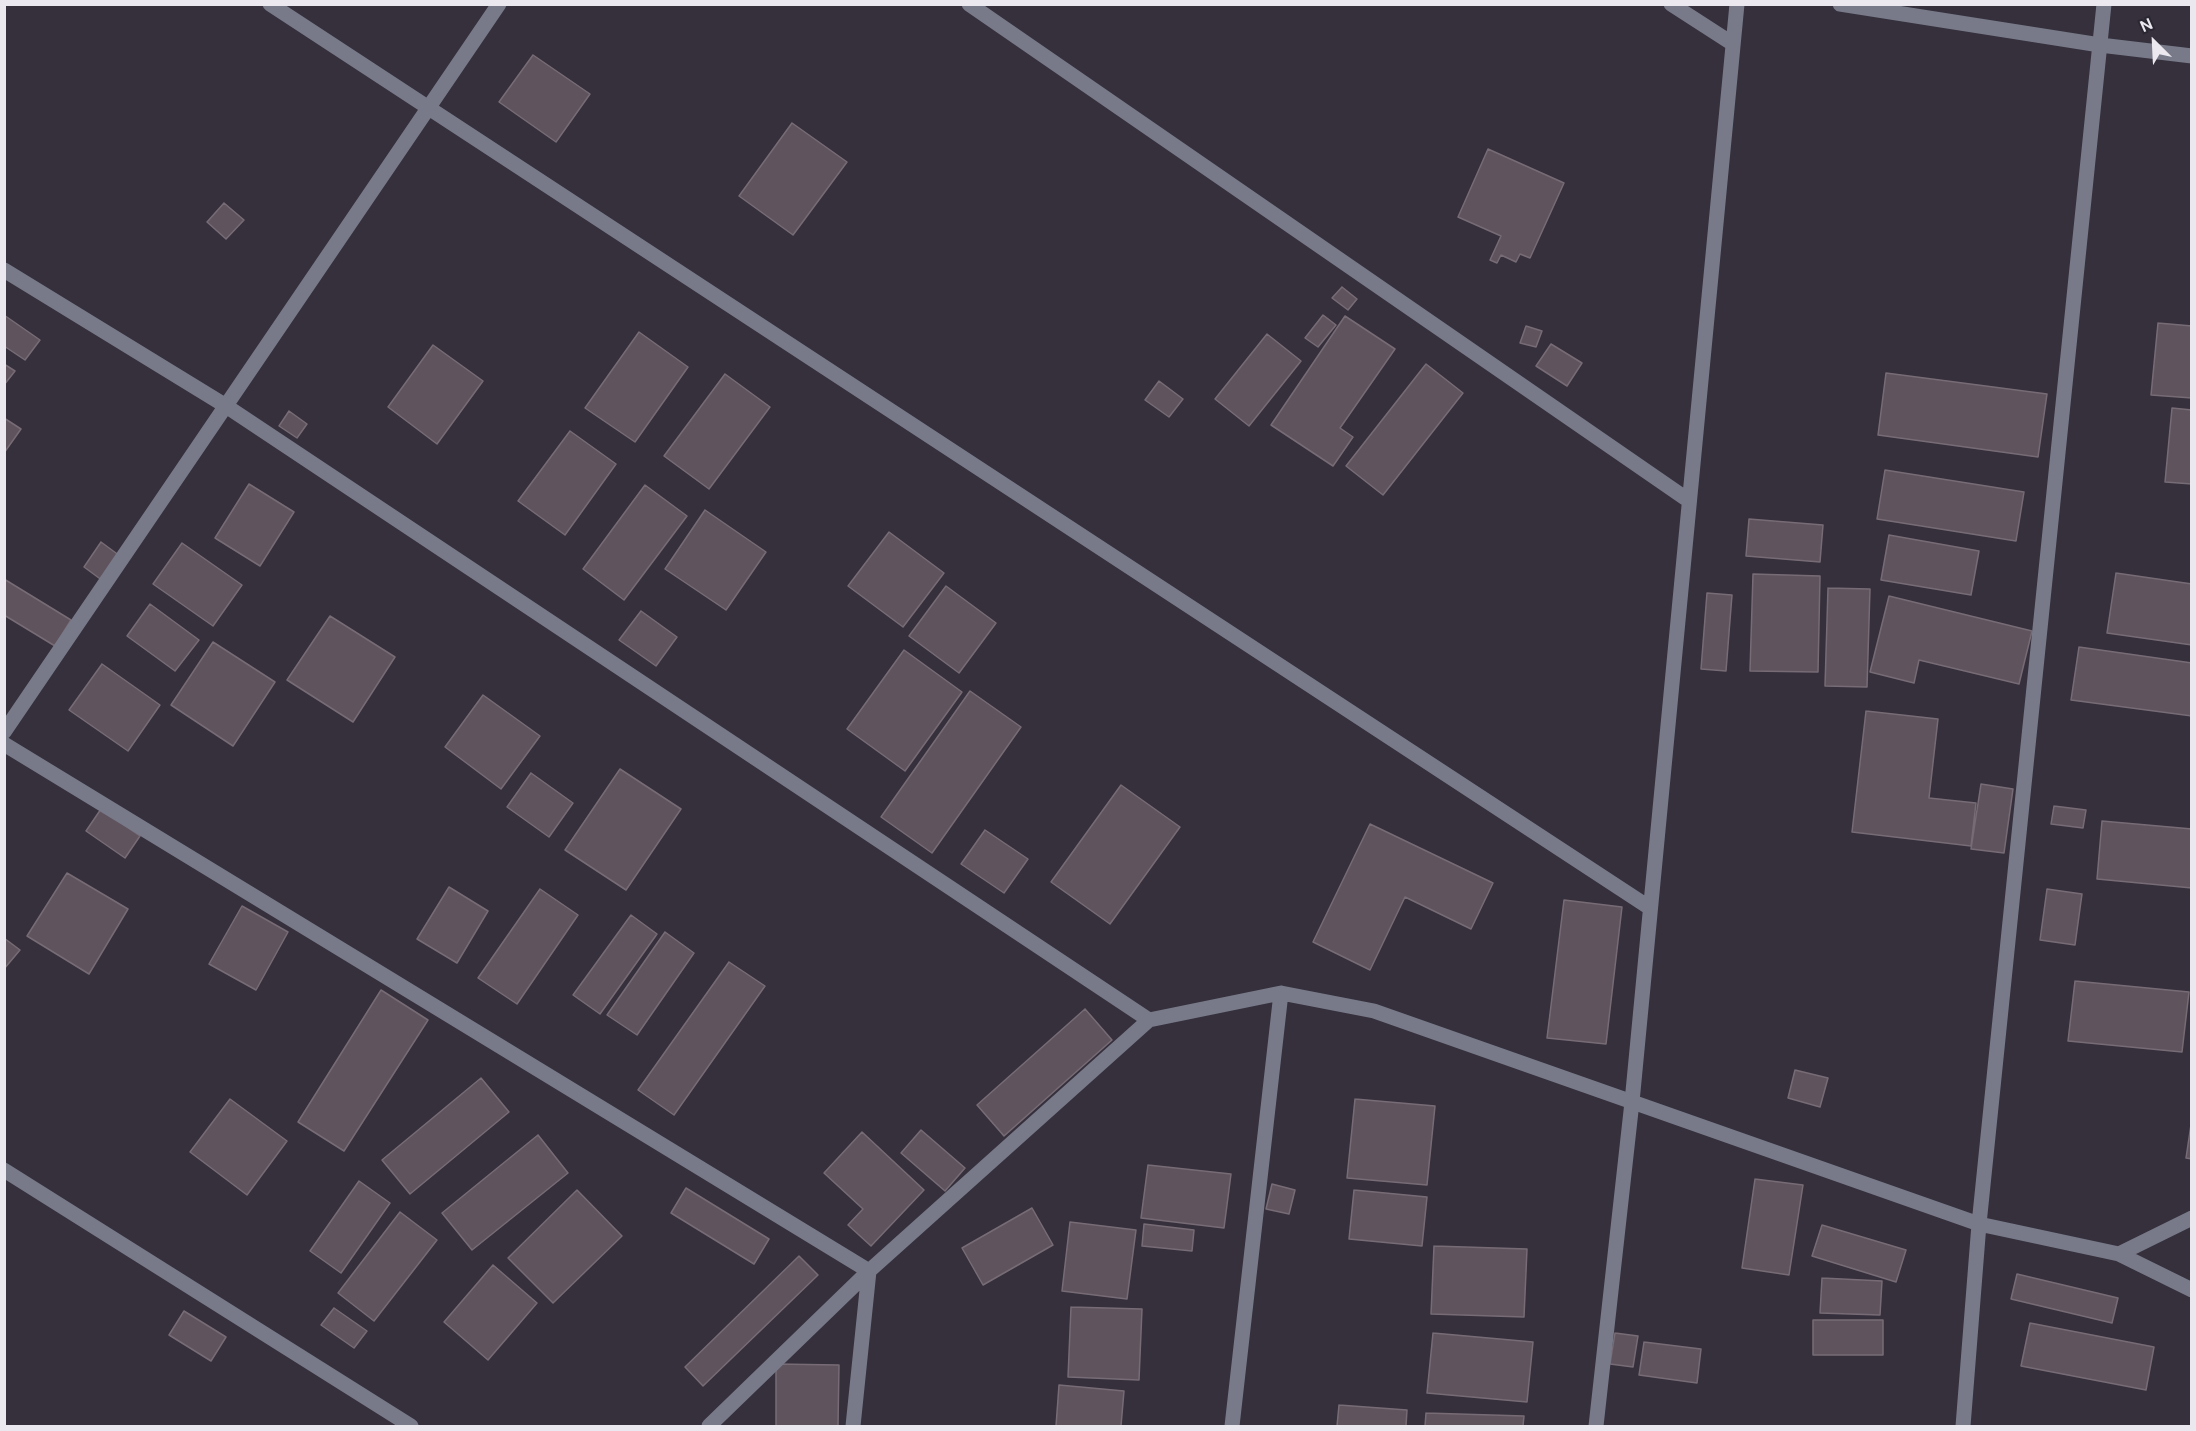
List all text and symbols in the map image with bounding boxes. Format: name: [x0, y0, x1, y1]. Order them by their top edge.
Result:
north arrow: [2124, 12, 2184, 72]
text: N: [2137, 13, 2156, 37]

